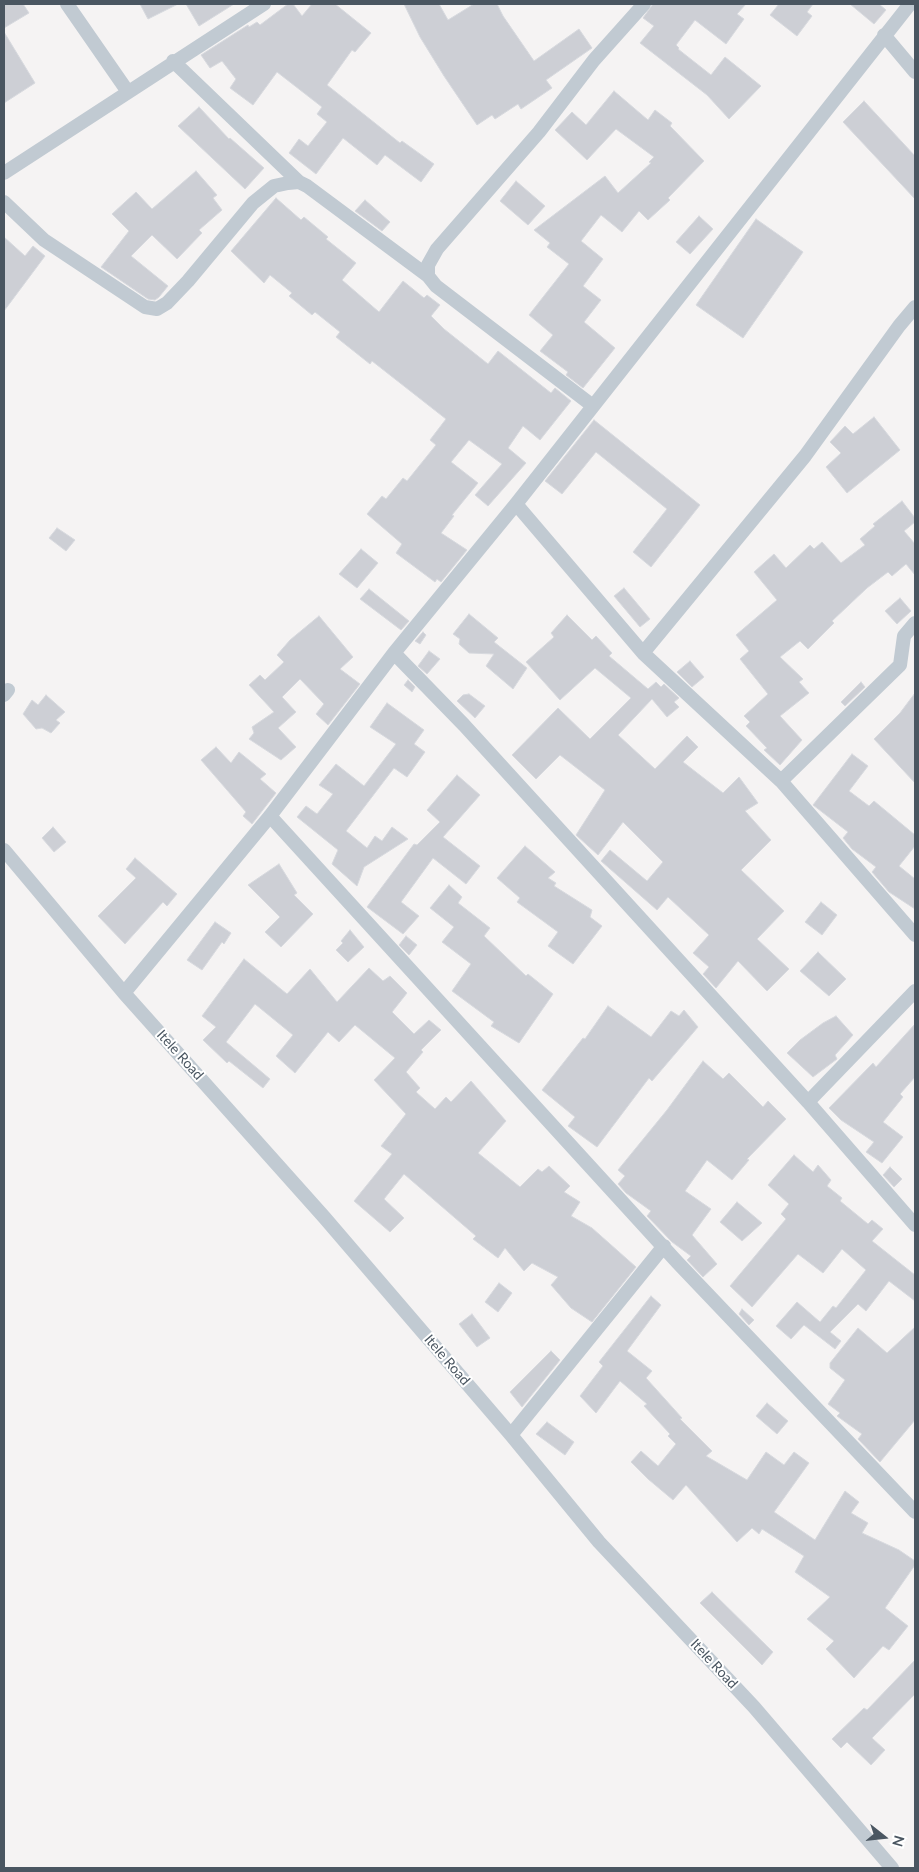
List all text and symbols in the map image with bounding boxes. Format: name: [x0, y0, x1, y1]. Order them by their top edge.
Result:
street label: Itele Road: [153, 1027, 207, 1083]
street label: Itele Road: [421, 1331, 473, 1389]
street label: Itele Road: [687, 1636, 741, 1692]
north arrow: [859, 1812, 909, 1862]
text: N: [889, 1834, 909, 1849]

